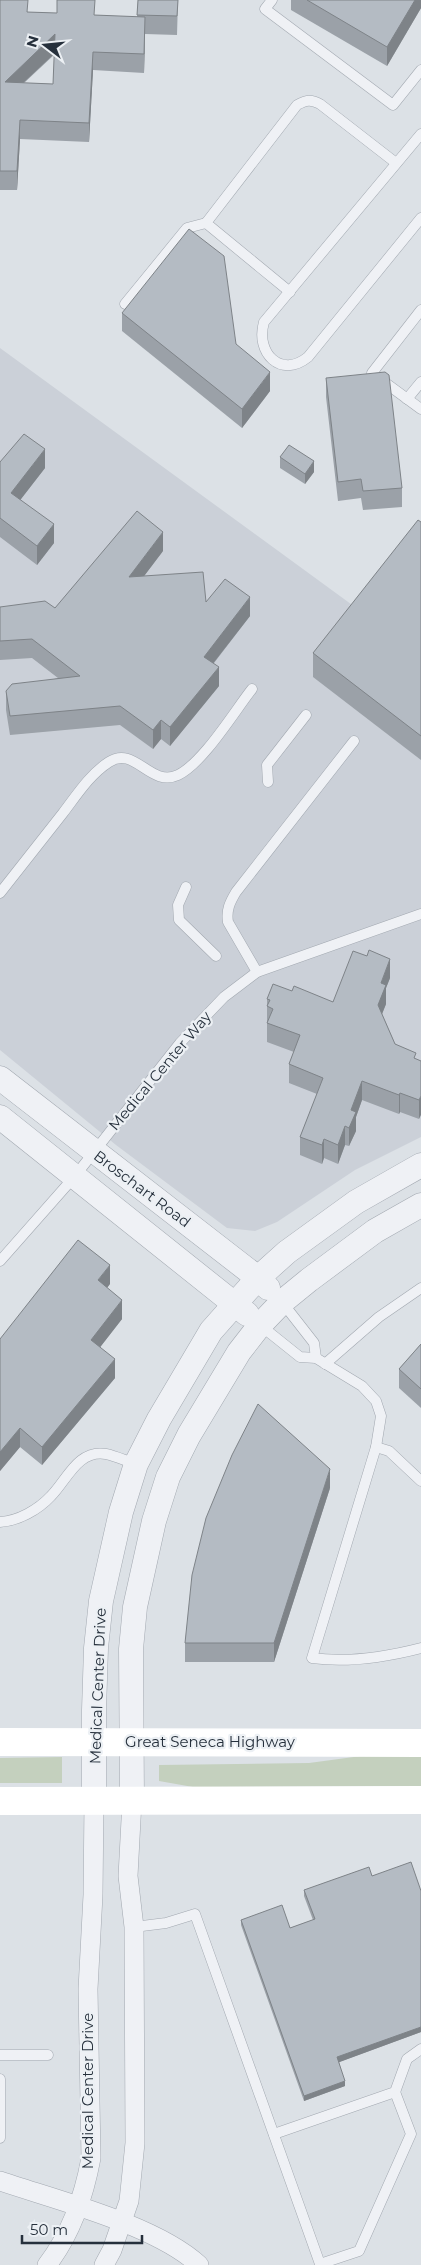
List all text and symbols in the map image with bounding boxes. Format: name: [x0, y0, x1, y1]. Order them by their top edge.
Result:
north arrow: [20, 20, 70, 70]
text: N: [22, 33, 43, 49]
street label: Medical Center Way: [104, 1007, 216, 1134]
street label: Broschart Road: [90, 1146, 195, 1231]
street label: Medical Center Drive: [85, 1607, 110, 1764]
street label: Great Seneca Highway: [125, 1732, 296, 1751]
street label: Medical Center Drive: [78, 2013, 97, 2169]
scale bar: [22, 2212, 142, 2244]
text: 50 m: [30, 2220, 68, 2239]

